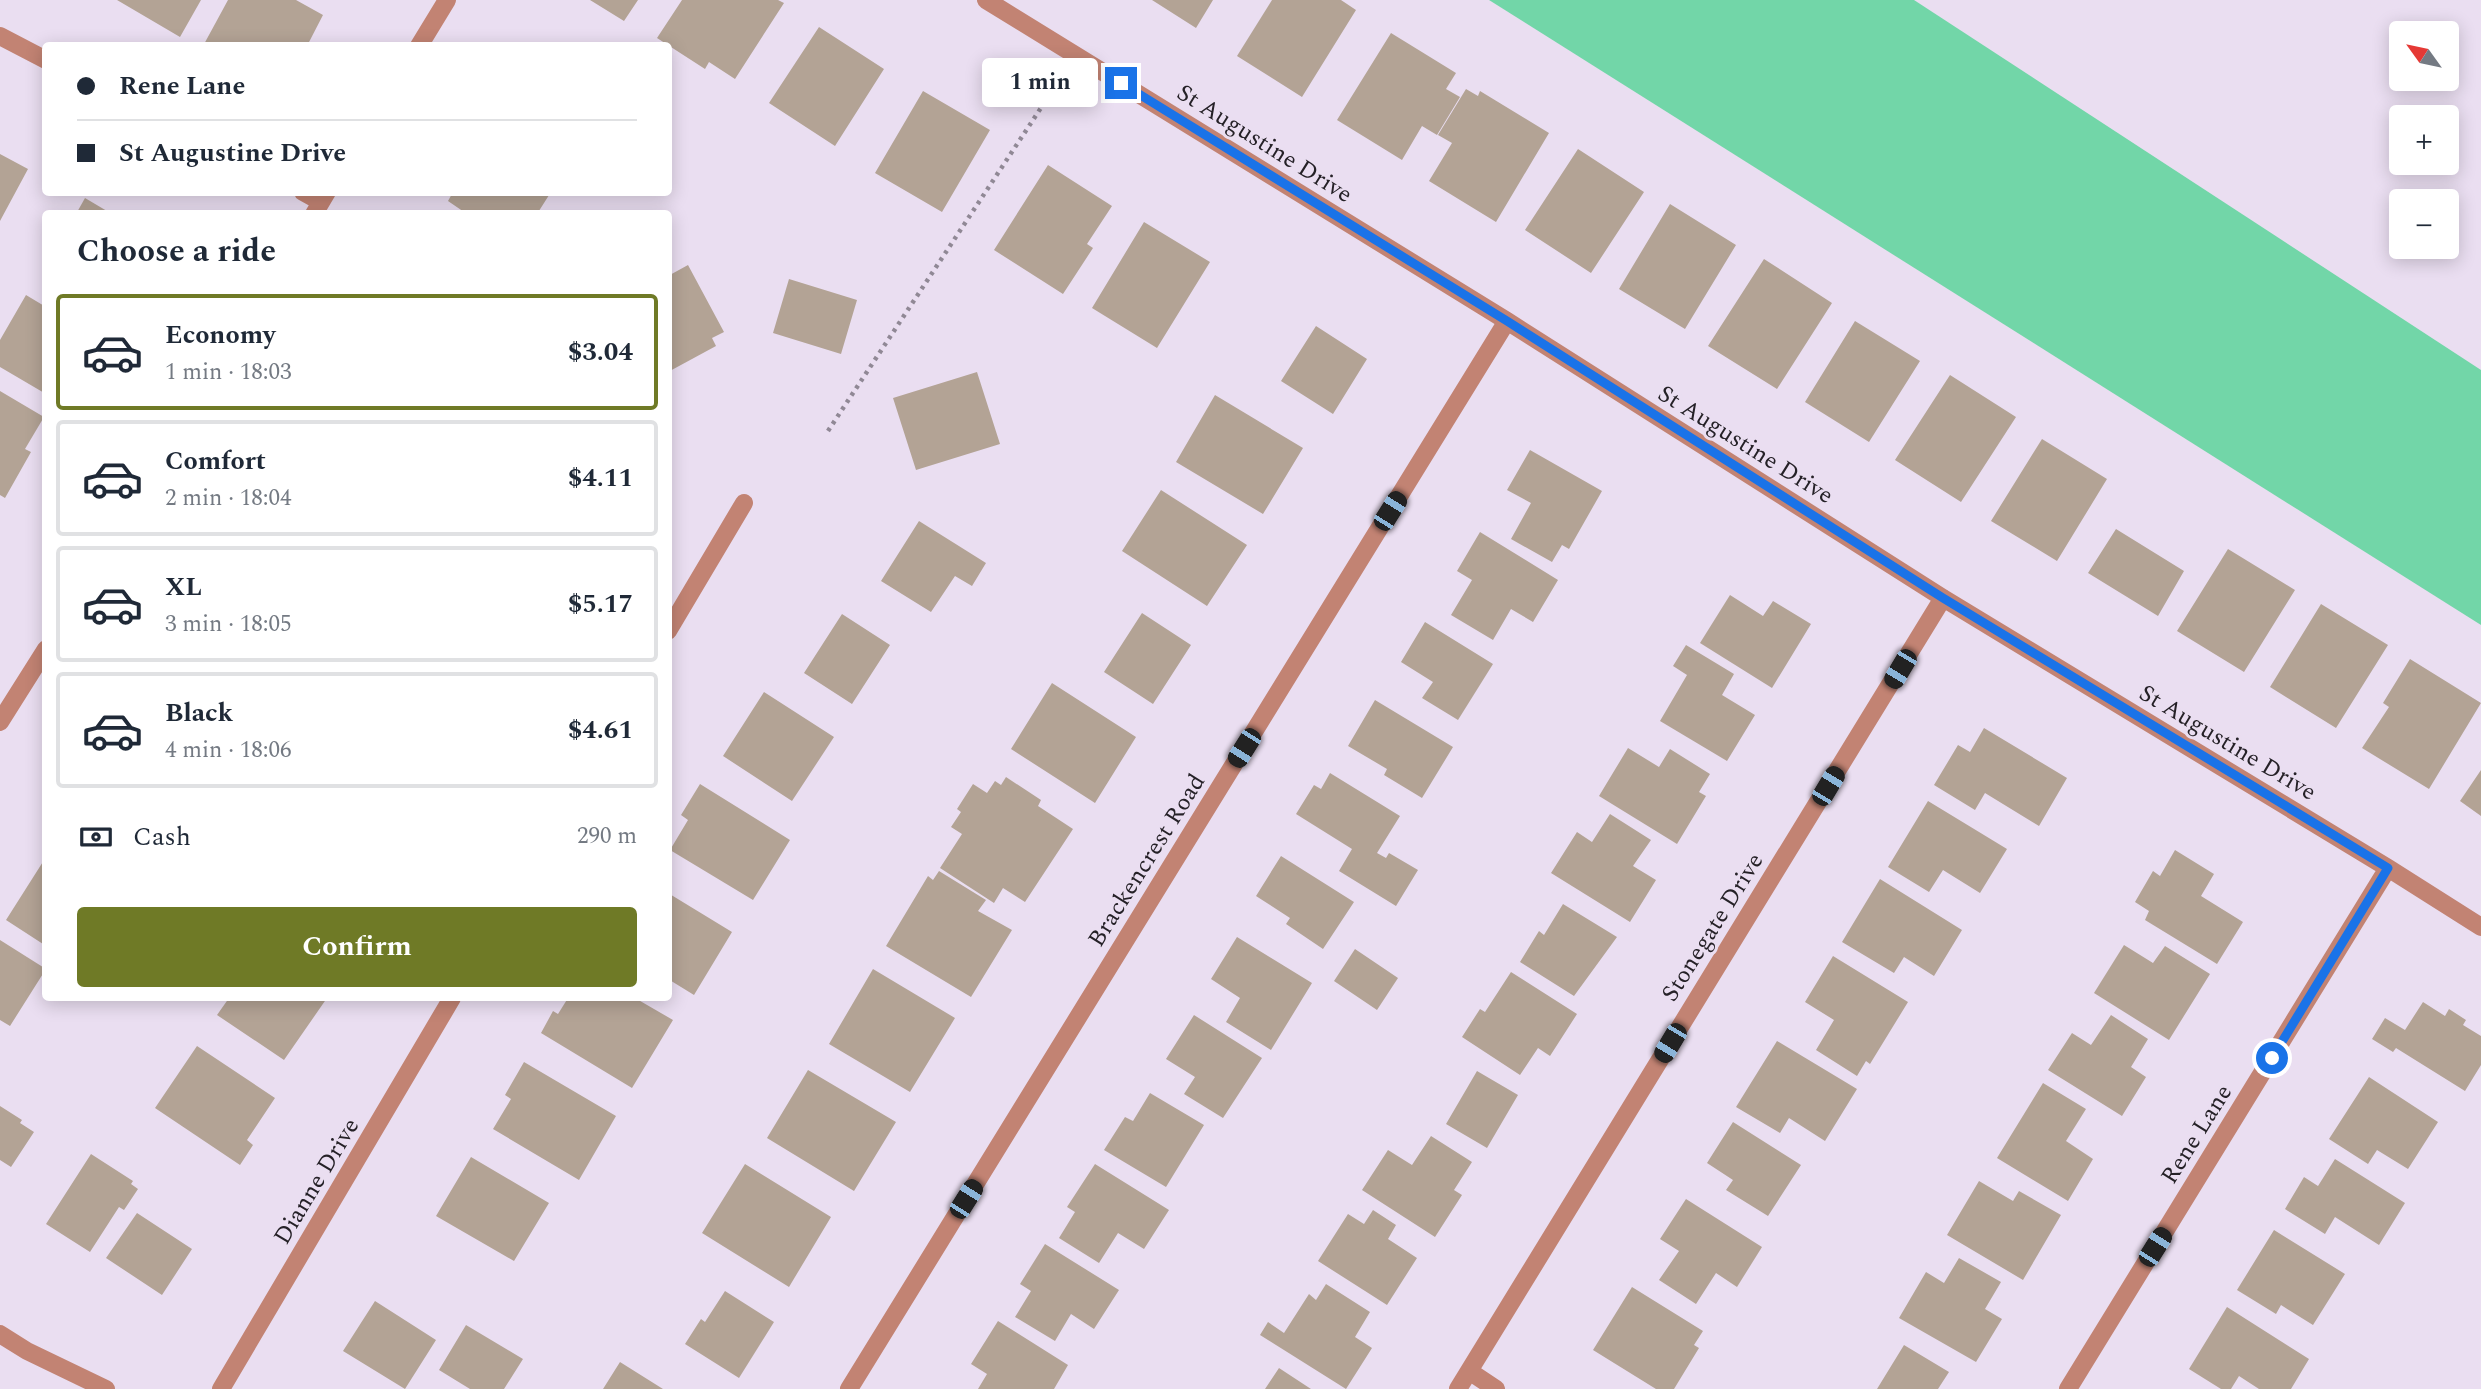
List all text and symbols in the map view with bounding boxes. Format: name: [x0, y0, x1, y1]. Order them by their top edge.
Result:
north arrow: [2389, 21, 2459, 91]
map controls: [2389, 21, 2459, 259]
callout: 1 min: [981, 58, 1096, 108]
text: 1 min: [1009, 65, 1071, 100]
text: Rene Lane: [119, 66, 245, 106]
route end: [1105, 67, 1137, 99]
street label: St Augustine Drive: [1169, 75, 1359, 213]
button: +: [2389, 105, 2459, 175]
text: St Augustine Drive: [119, 133, 346, 173]
button: −: [2389, 189, 2459, 259]
text: Choose a ride: [77, 227, 276, 276]
text: Economy: [165, 315, 275, 355]
icon: car: [81, 321, 144, 384]
text: $3.04: [568, 332, 633, 372]
text: 1 min · 18:03: [165, 355, 292, 390]
street label: St Augustine Drive: [1650, 376, 1840, 514]
text: Comfort: [165, 441, 266, 481]
icon: car: [81, 447, 144, 510]
text: $4.11: [568, 458, 633, 498]
text: 2 min · 18:04: [165, 481, 292, 516]
car: [1370, 488, 1411, 534]
text: XL: [165, 567, 202, 607]
icon: car: [81, 573, 144, 636]
text: $5.17: [568, 584, 633, 624]
text: 3 min · 18:05: [165, 607, 292, 642]
car: [1881, 646, 1920, 692]
street label: St Augustine Drive: [2132, 676, 2323, 810]
text: Black: [165, 693, 233, 733]
icon: car: [81, 699, 144, 762]
text: $4.61: [568, 710, 633, 750]
car: [1224, 725, 1265, 771]
text: 4 min · 18:06: [165, 733, 292, 768]
car: [1809, 763, 1848, 809]
street label: Brackencrest Road: [1079, 767, 1215, 954]
text: Cash: [133, 817, 191, 857]
icon: cash: [77, 818, 115, 856]
text: 290 m: [577, 819, 637, 854]
street label: Stonegate Drive: [1653, 846, 1773, 1009]
button: Confirm: [77, 907, 637, 987]
car: [1651, 1020, 1690, 1066]
route start: [2256, 1042, 2288, 1074]
street label: Rene Lane: [2152, 1078, 2242, 1191]
street label: Dianne Drive: [265, 1111, 369, 1252]
car: [946, 1176, 987, 1222]
car: [2135, 1224, 2176, 1270]

